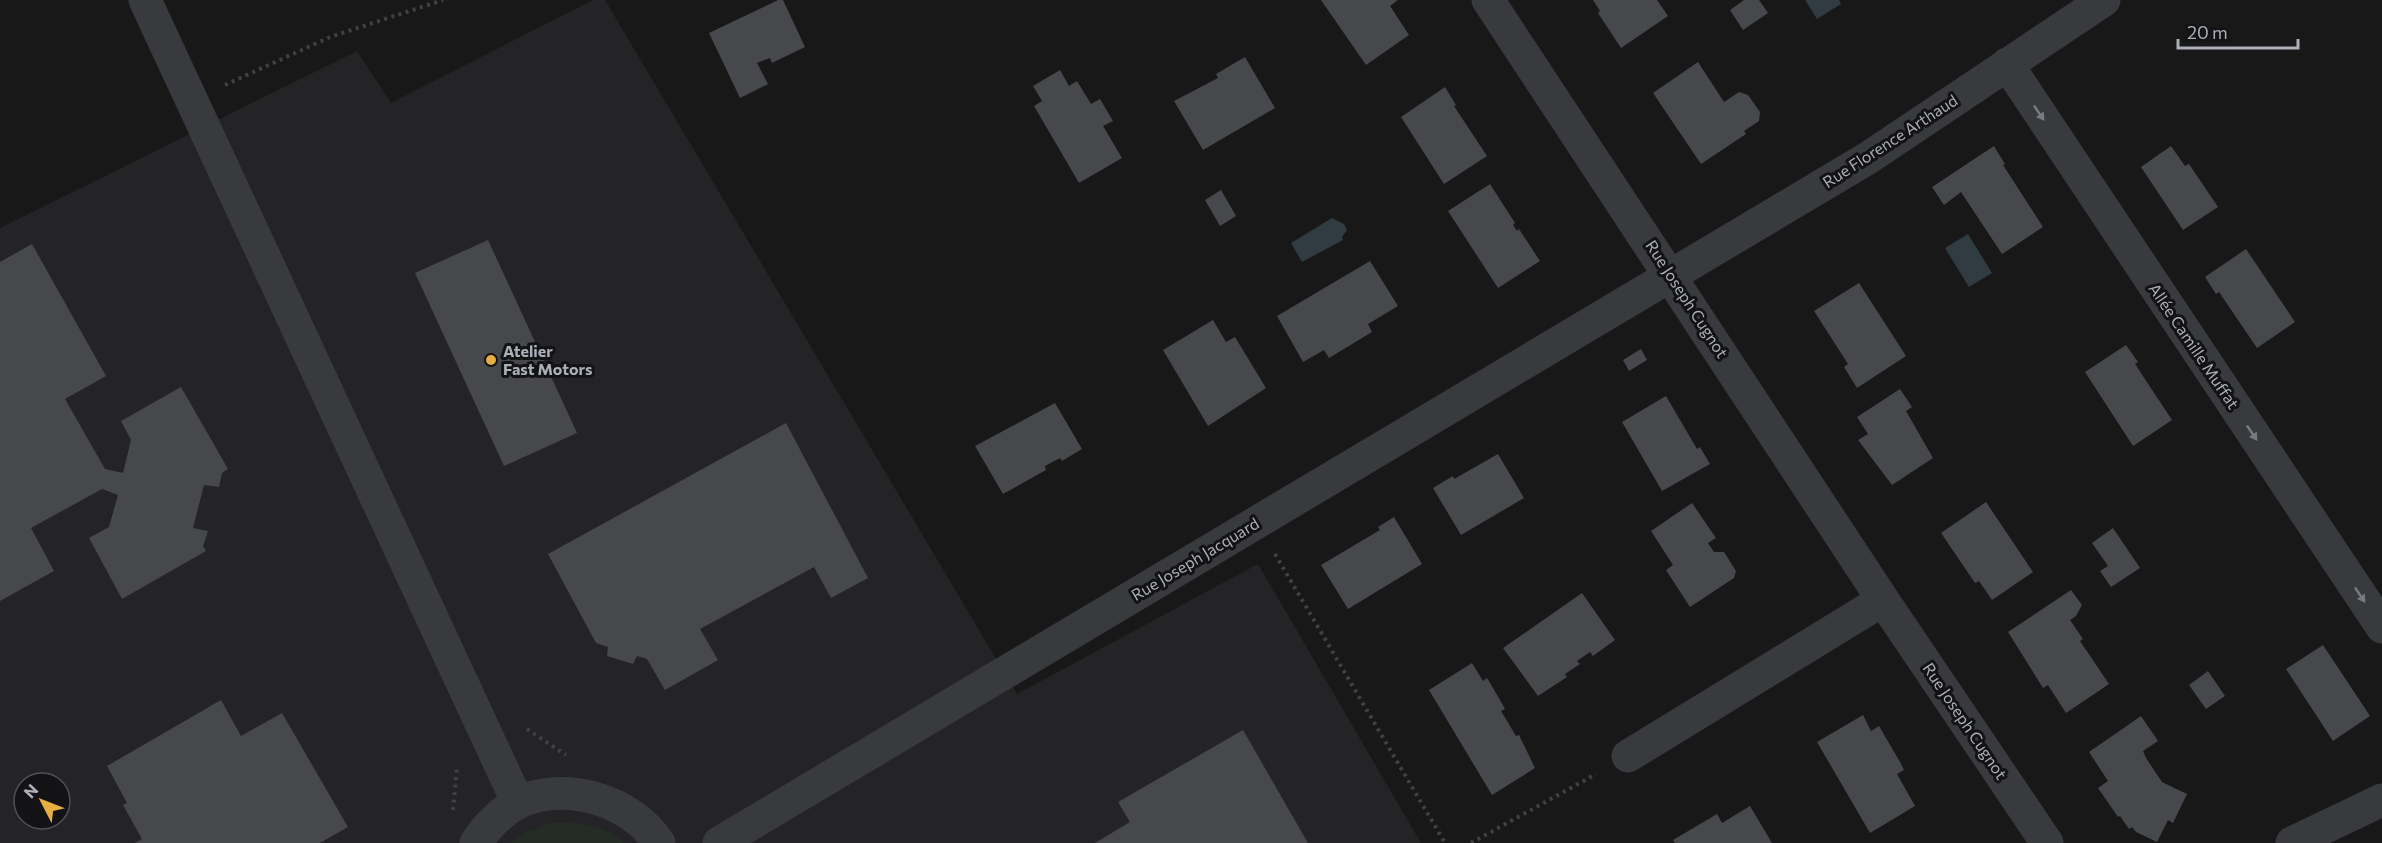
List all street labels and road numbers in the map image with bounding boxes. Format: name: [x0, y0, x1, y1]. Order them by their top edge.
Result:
street label: Rue Florence Arthaud: [1819, 90, 1961, 191]
street label: Rue Joseph Cugnot: [1642, 236, 1733, 361]
street label: Allée Camille Muffat: [2145, 279, 2244, 412]
street label: Rue Joseph Jacquard: [1127, 513, 1262, 604]
street label: Rue Joseph Cugnot: [1919, 659, 2012, 783]

